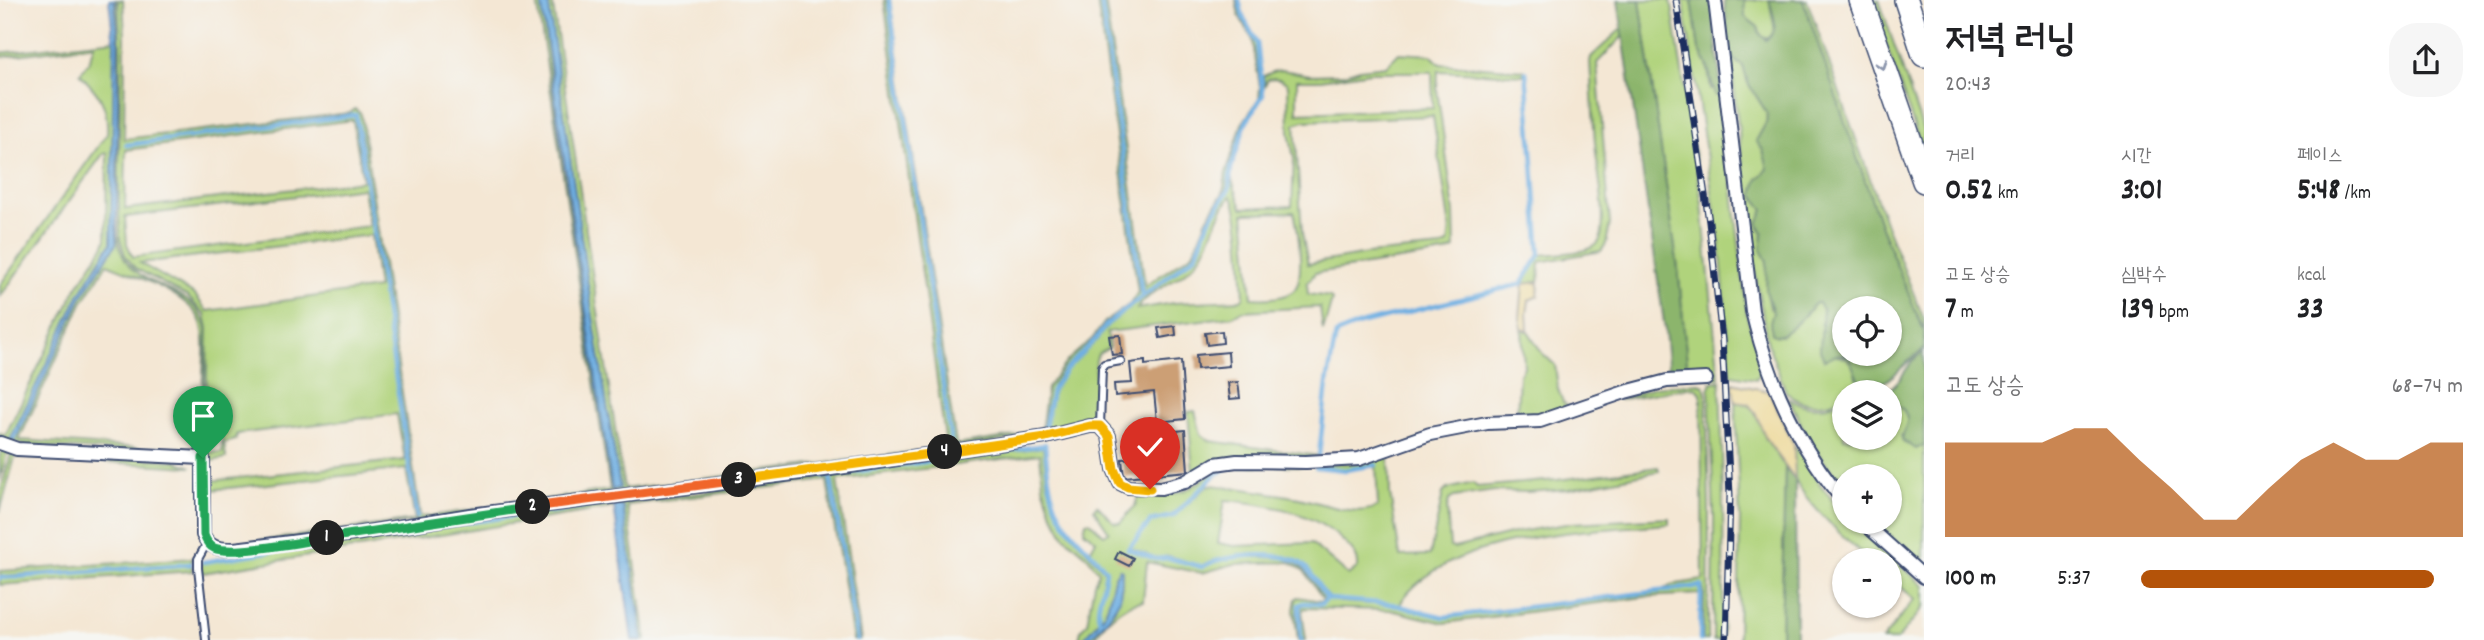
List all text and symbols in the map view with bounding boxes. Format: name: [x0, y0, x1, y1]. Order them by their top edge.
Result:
text: 저녁 러닝: [1945, 15, 2076, 70]
button: share: [2389, 23, 2463, 97]
one-way arrow: [1874, 58, 1888, 70]
text: 20:43: [1945, 69, 1991, 102]
text: 거리: [1945, 144, 1976, 171]
text: 시간: [2121, 144, 2152, 171]
text: 페이스: [2297, 144, 2343, 171]
text: 0.52: [1945, 171, 1993, 214]
text: 3:01: [2121, 171, 2162, 214]
text: 5:48: [2297, 171, 2340, 214]
text: km: [1993, 181, 2019, 208]
text: /km: [2340, 181, 2371, 208]
text: 고도 상승: [1945, 263, 2011, 290]
text: 심박수: [2121, 263, 2167, 290]
text: kcal: [2297, 263, 2326, 290]
text: 7: [1945, 290, 1957, 333]
text: 139: [2121, 290, 2155, 333]
text: 33: [2297, 290, 2324, 333]
map controls: [1832, 296, 1902, 618]
button: locate: [1832, 296, 1902, 366]
text: m: [1957, 300, 1974, 327]
text: bpm: [2155, 300, 2189, 327]
text: 고도 상승: [1945, 371, 2024, 404]
text: 68–74 m: [2392, 371, 2463, 404]
button: layers: [1832, 380, 1902, 450]
pin: [173, 386, 233, 458]
icon: arrive: [184, 397, 222, 435]
pin: [1120, 417, 1180, 489]
icon: check: [1131, 428, 1169, 466]
pin: 4: [928, 434, 962, 470]
text: 4: [941, 438, 948, 465]
pin: 3: [722, 462, 756, 498]
button: +: [1832, 464, 1902, 534]
text: 3: [734, 466, 743, 493]
pin: 2: [516, 490, 550, 524]
text: 2: [528, 493, 537, 520]
pin: 1: [310, 520, 344, 556]
text: 1: [324, 524, 329, 551]
button: −: [1832, 548, 1902, 618]
text: 100 m: [1945, 563, 1996, 596]
text: 5:37: [2057, 563, 2091, 596]

